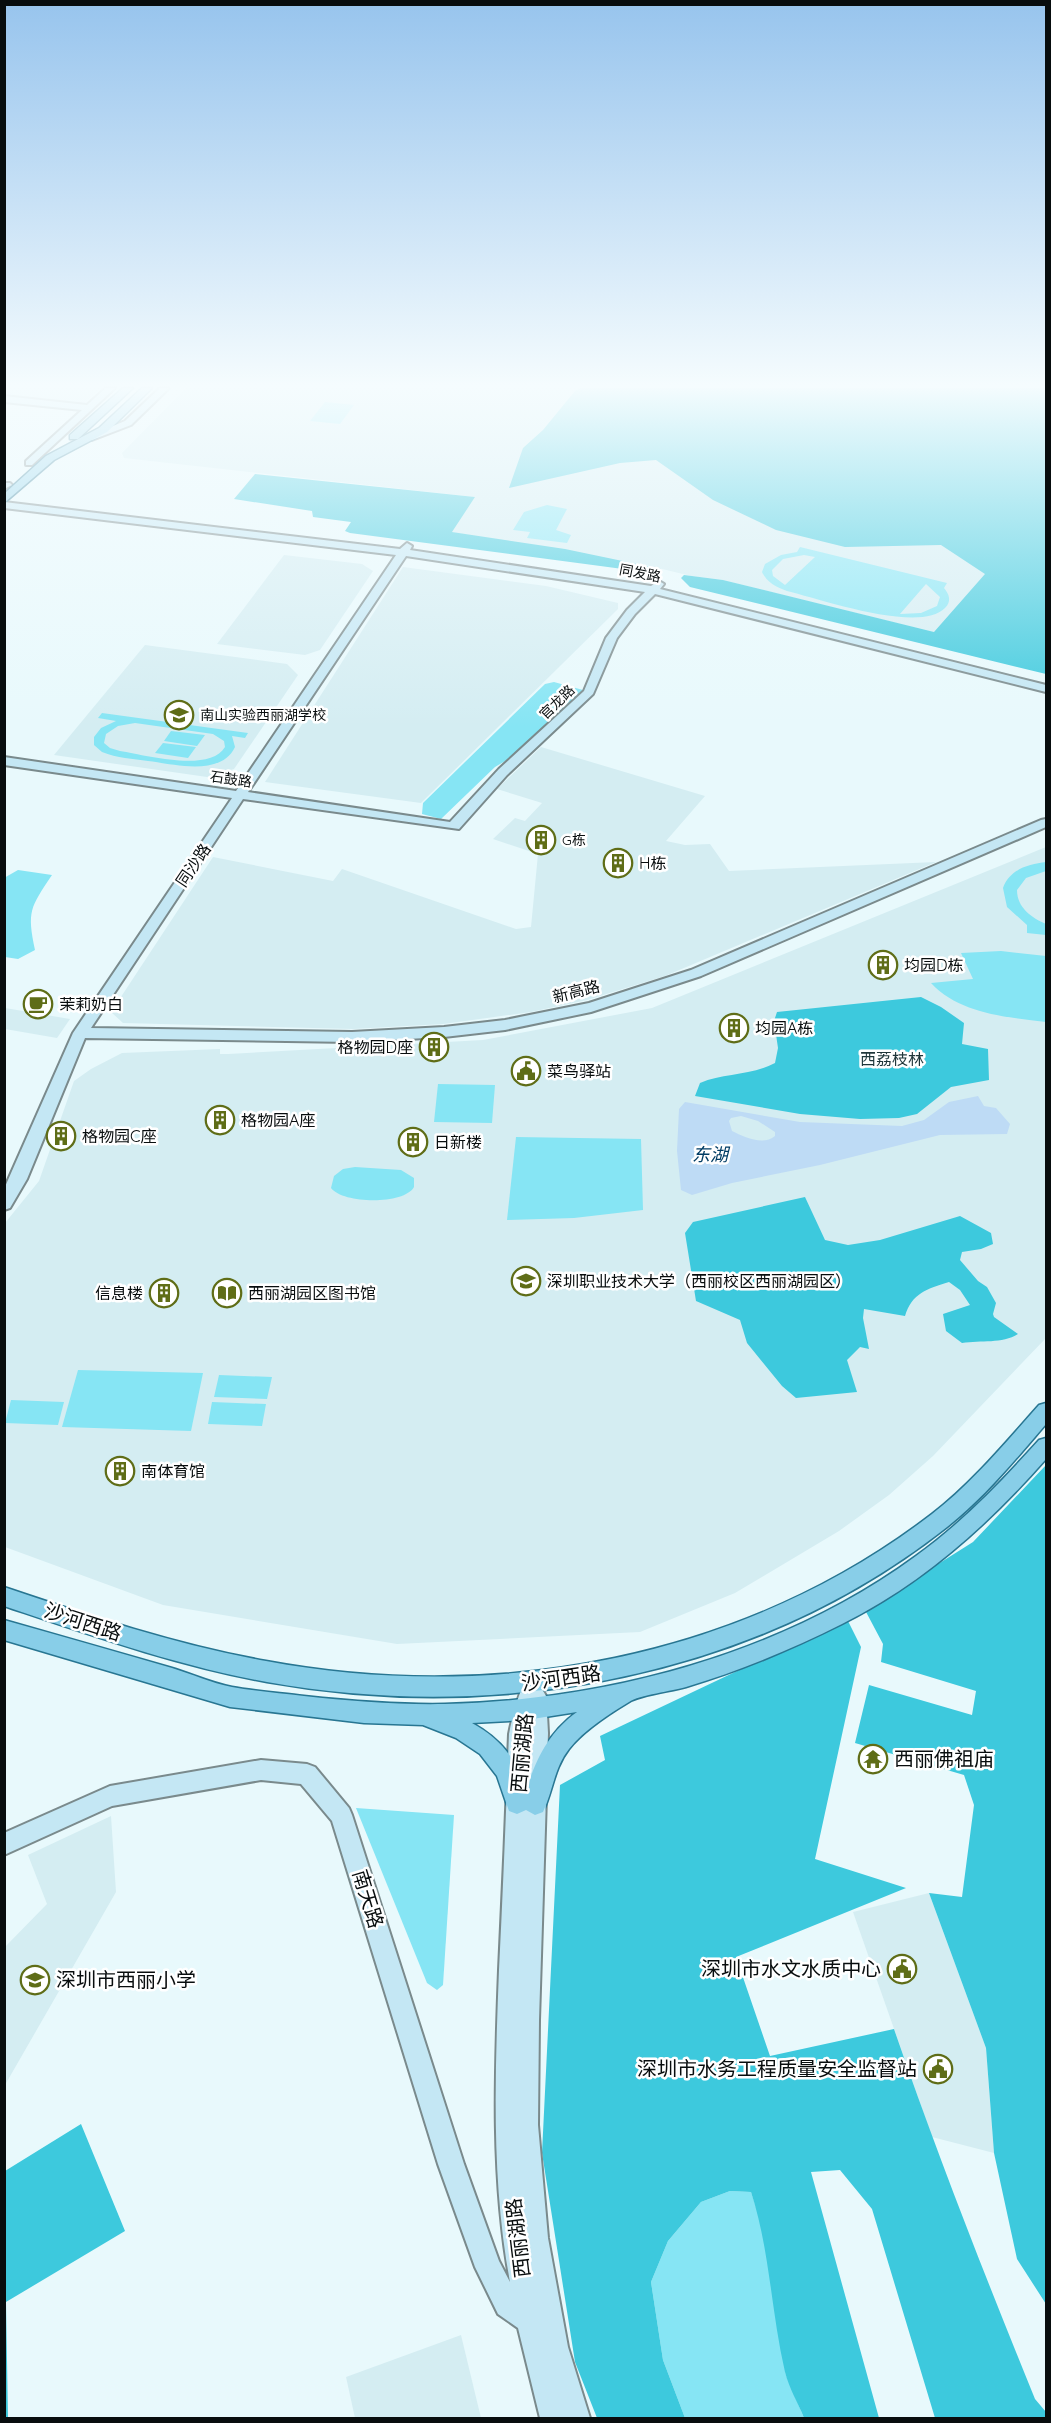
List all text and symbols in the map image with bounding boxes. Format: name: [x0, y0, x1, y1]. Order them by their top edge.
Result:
street label: 同发路: [618, 560, 662, 586]
street label: 官龙路: [536, 681, 578, 723]
school or university icon: 南山实验西丽湖学校: [163, 699, 195, 731]
place label: 南山实验西丽湖学校: [200, 706, 326, 724]
street label: 石鼓路: [209, 767, 253, 791]
building icon: G栋: [525, 824, 557, 856]
place label: G栋: [562, 831, 586, 849]
street label: 同沙路: [171, 840, 215, 890]
building icon: H栋: [602, 847, 634, 879]
place label: H栋: [639, 853, 667, 873]
building icon: 均园D栋: [867, 949, 899, 981]
place label: 均园D栋: [904, 955, 964, 975]
street label: 新高路: [550, 975, 602, 1007]
cafe icon: 茉莉奶白: [22, 988, 54, 1020]
place label: 茉莉奶白: [59, 994, 123, 1014]
building icon: 均园A栋: [718, 1012, 750, 1044]
place label: 均园A栋: [755, 1018, 813, 1038]
building icon: 格物园D座: [418, 1031, 450, 1063]
place label: 格物园D座: [337, 1037, 413, 1057]
park label: 西荔枝林: [860, 1049, 924, 1069]
public building icon: 菜鸟驿站: [510, 1055, 542, 1087]
place label: 菜鸟驿站: [547, 1061, 611, 1081]
building icon: 格物园A座: [204, 1104, 236, 1136]
place label: 格物园A座: [241, 1110, 315, 1130]
building icon: 格物园C座: [45, 1120, 77, 1152]
place label: 格物园C座: [82, 1126, 156, 1146]
building icon: 日新楼: [397, 1126, 429, 1158]
place label: 日新楼: [434, 1132, 482, 1152]
water label: 东湖: [692, 1143, 731, 1166]
school or university icon: 深圳职业技术大学（西丽校区西丽湖园区）: [510, 1265, 542, 1297]
place label: 深圳职业技术大学（西丽校区西丽湖园区）: [547, 1271, 851, 1291]
building icon: 信息楼: [148, 1277, 180, 1309]
library icon: 西丽湖园区图书馆: [211, 1277, 243, 1309]
place label: 信息楼: [95, 1283, 143, 1303]
place label: 西丽湖园区图书馆: [248, 1283, 376, 1303]
building icon: 南体育馆: [104, 1455, 136, 1487]
place label: 南体育馆: [141, 1461, 205, 1481]
street label: 沙河西路: [41, 1597, 125, 1646]
street label: 沙河西路: [520, 1660, 602, 1695]
street label: 西丽湖路: [506, 1712, 537, 1794]
temple icon: 西丽佛祖庙: [857, 1743, 889, 1775]
place label: 西丽佛祖庙: [894, 1746, 994, 1771]
street label: 南天路: [348, 1867, 389, 1931]
public building icon: 深圳市水文水质中心: [886, 1953, 918, 1985]
place label: 深圳市水文水质中心: [701, 1956, 881, 1981]
school or university icon: 深圳市西丽小学: [19, 1964, 51, 1996]
place label: 深圳市西丽小学: [56, 1967, 196, 1992]
public building icon: 深圳市水务工程质量安全监督站: [922, 2053, 954, 2085]
place label: 深圳市水务工程质量安全监督站: [637, 2056, 917, 2081]
street label: 西丽湖路: [500, 2197, 535, 2279]

